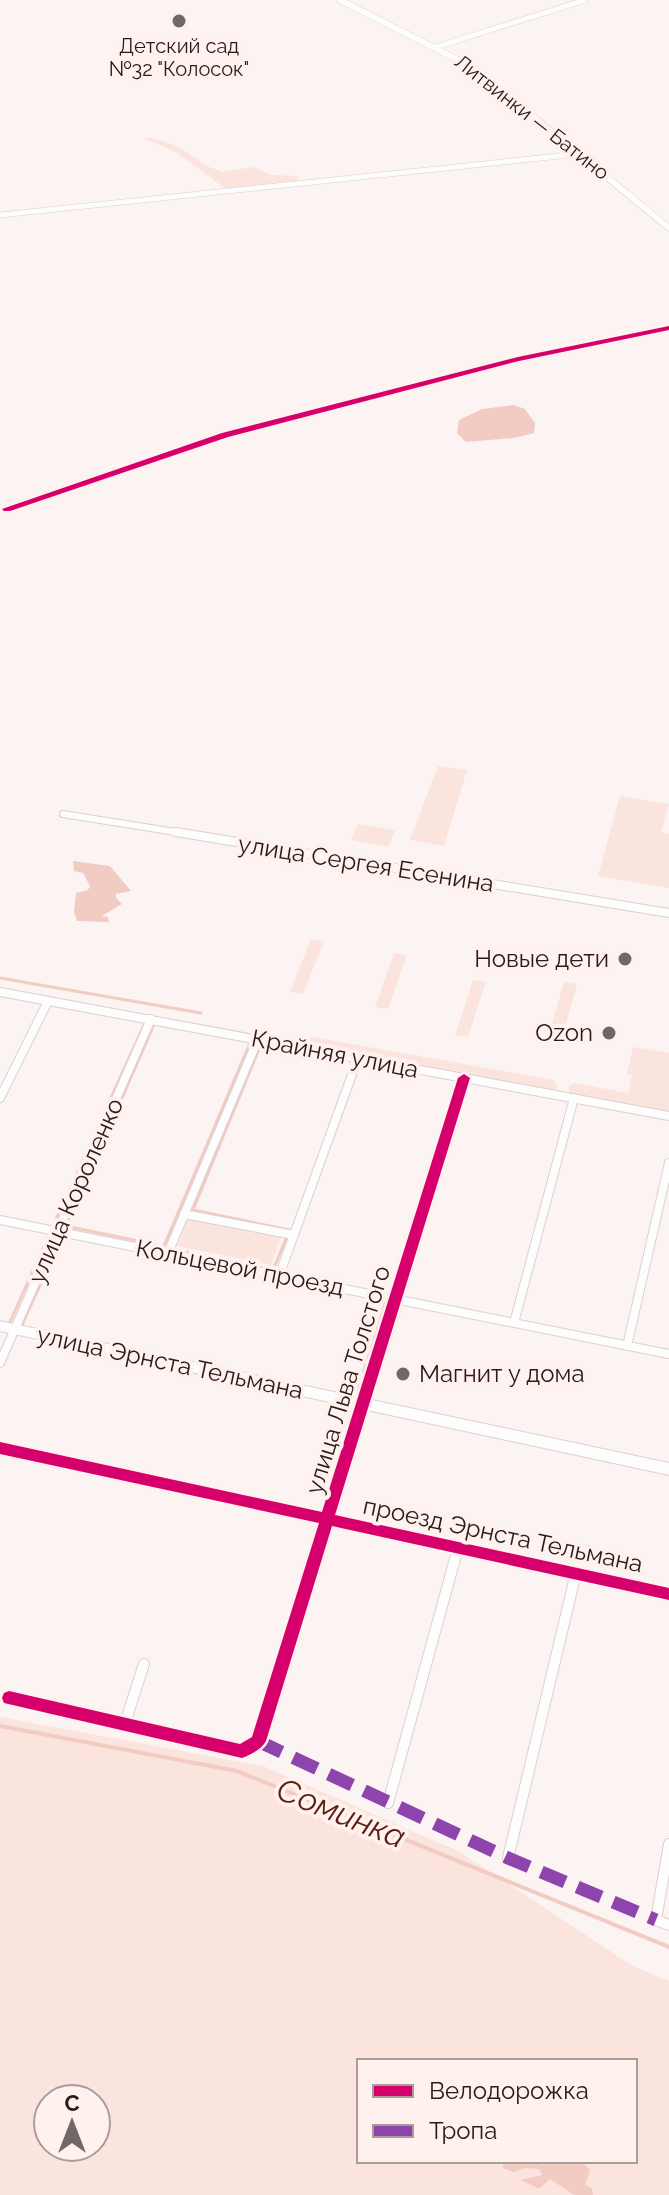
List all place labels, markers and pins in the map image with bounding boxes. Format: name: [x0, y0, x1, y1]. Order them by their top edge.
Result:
marker: Детский сад №32 "Колосок": [170, 12, 188, 30]
place label: Детский сад №32 "Колосок": [109, 34, 249, 81]
place label: Новые дети: [474, 944, 609, 973]
marker: Новые дети: [616, 950, 634, 968]
place label: Ozon: [535, 1018, 593, 1047]
marker: Ozon: [600, 1024, 618, 1042]
place label: Магнит у дома: [419, 1359, 584, 1388]
marker: Магнит у дома: [394, 1365, 412, 1383]

